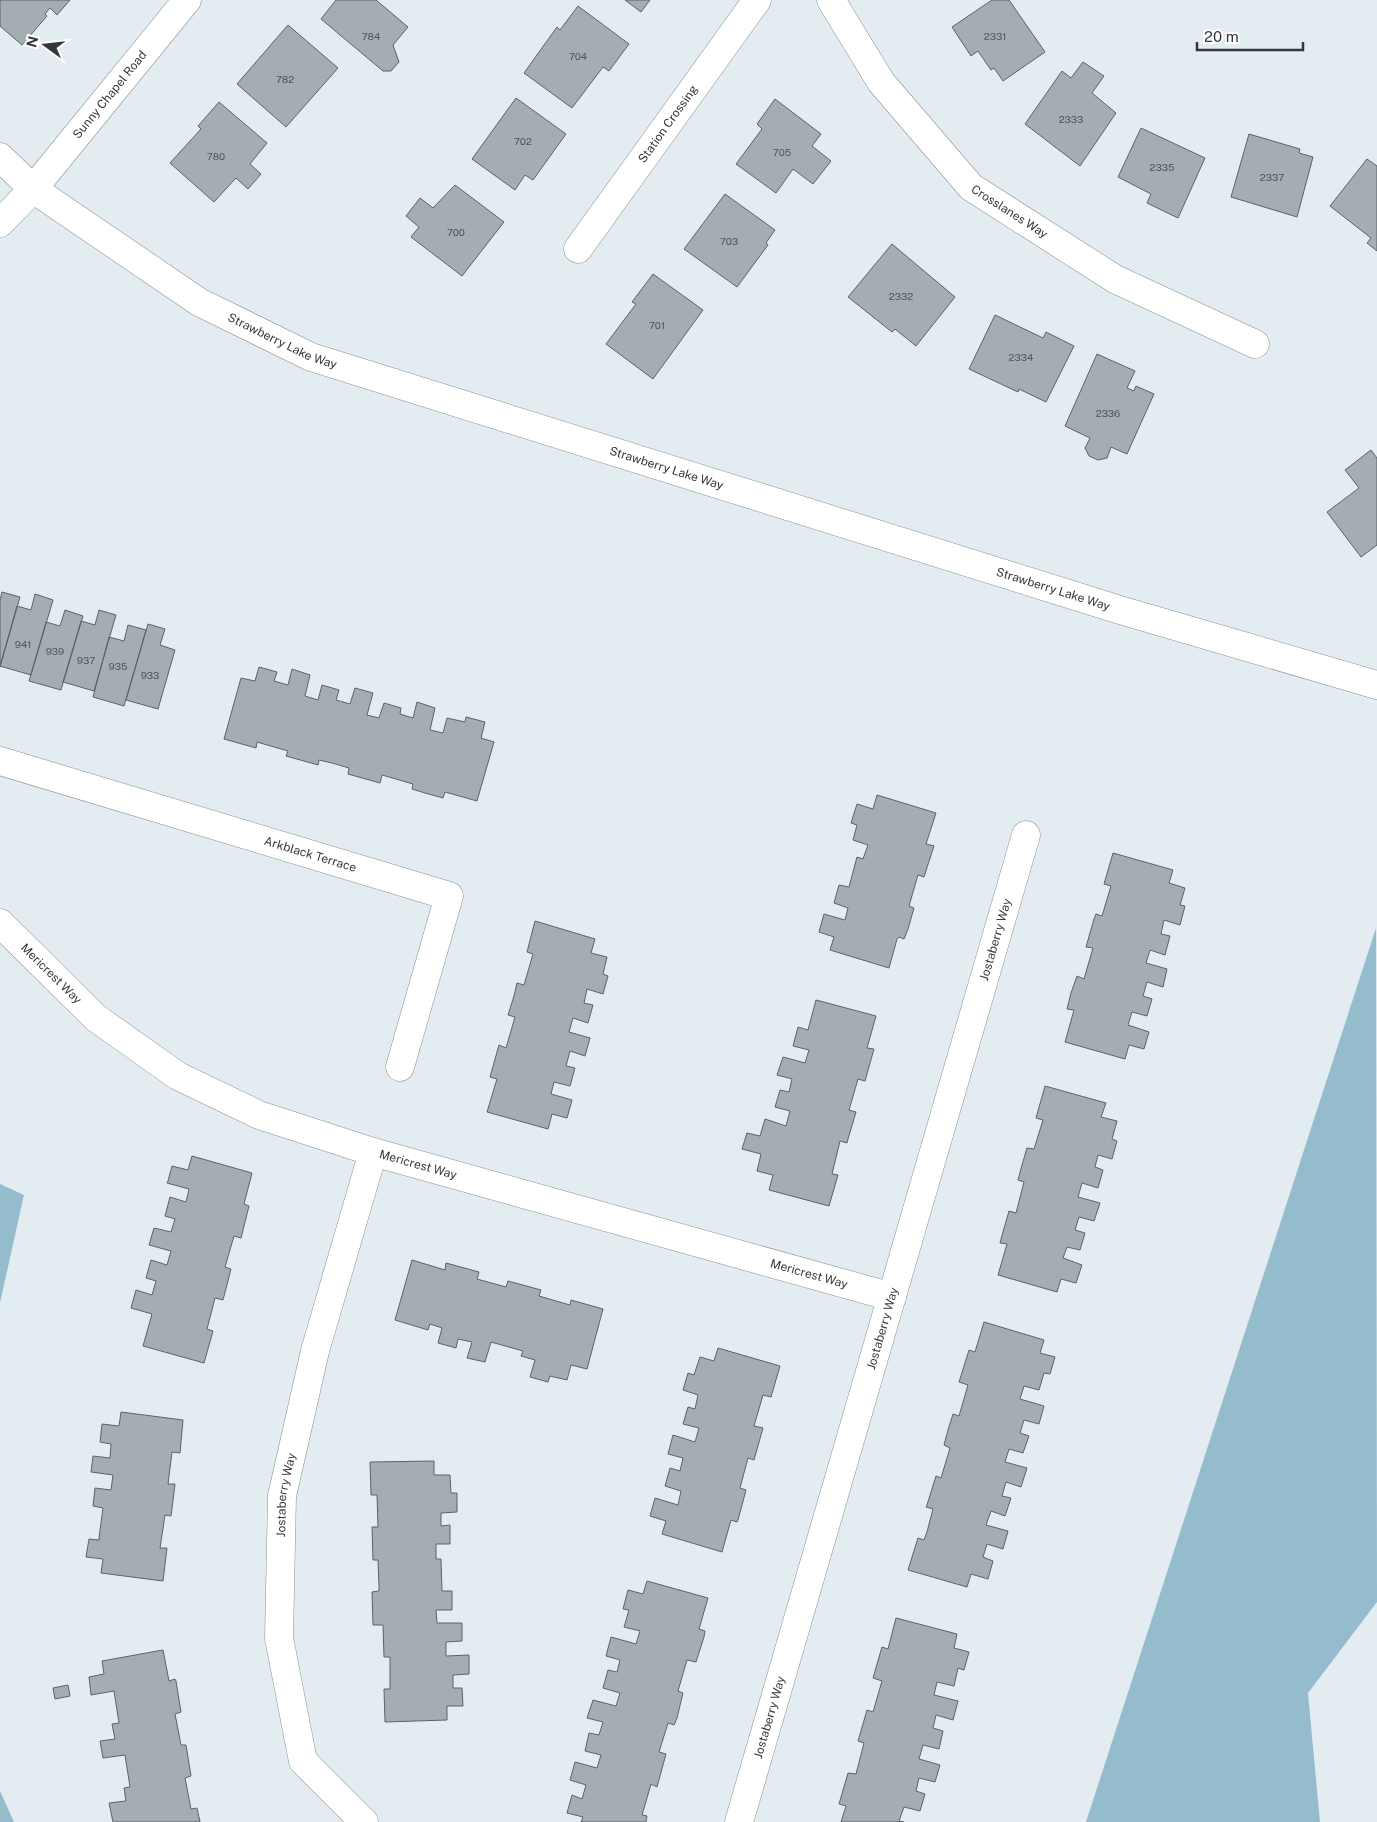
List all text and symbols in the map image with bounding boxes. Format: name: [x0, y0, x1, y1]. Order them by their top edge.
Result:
north arrow: [20, 20, 70, 70]
scale bar: [1197, 20, 1303, 52]
text: 20 m: [1204, 28, 1239, 45]
house number: 784: [362, 30, 380, 42]
house number: 2331: [984, 30, 1006, 42]
text: N: [23, 34, 42, 49]
street label: Sunny Chapel Road: [70, 48, 150, 141]
house number: 704: [569, 50, 587, 62]
house number: 782: [276, 73, 294, 85]
street label: Station Crossing: [635, 82, 701, 166]
house number: 2333: [1059, 113, 1083, 125]
house number: 702: [514, 135, 532, 147]
house number: 705: [773, 146, 791, 158]
house number: 780: [207, 150, 225, 162]
house number: 2335: [1150, 161, 1174, 173]
house number: 2337: [1260, 171, 1284, 183]
street label: Crosslanes Way: [969, 182, 1051, 242]
house number: 700: [447, 226, 465, 238]
house number: 703: [720, 235, 738, 247]
house number: 2332: [889, 290, 913, 302]
street label: Strawberry Lake Way: [225, 310, 339, 372]
house number: 701: [649, 319, 665, 331]
house number: 2334: [1009, 351, 1033, 363]
house number: 2336: [1096, 407, 1120, 419]
street label: Strawberry Lake Way: [608, 444, 726, 493]
street label: Strawberry Lake Way: [994, 565, 1112, 614]
house number: 941: [15, 638, 31, 650]
house number: 939: [46, 645, 64, 657]
house number: 937: [77, 654, 95, 666]
house number: 935: [109, 660, 127, 672]
house number: 933: [141, 669, 159, 681]
street label: Arkblack Terrace: [262, 834, 358, 875]
street label: Jostaberry Way: [977, 896, 1014, 982]
street label: Mericrest Way: [18, 941, 85, 1007]
street label: Mericrest Way: [378, 1147, 459, 1182]
street label: Mericrest Way: [769, 1256, 850, 1291]
street label: Jostaberry Way: [864, 1285, 901, 1371]
street label: Jostaberry Way: [274, 1451, 299, 1537]
street label: Jostaberry Way: [751, 1674, 788, 1760]

